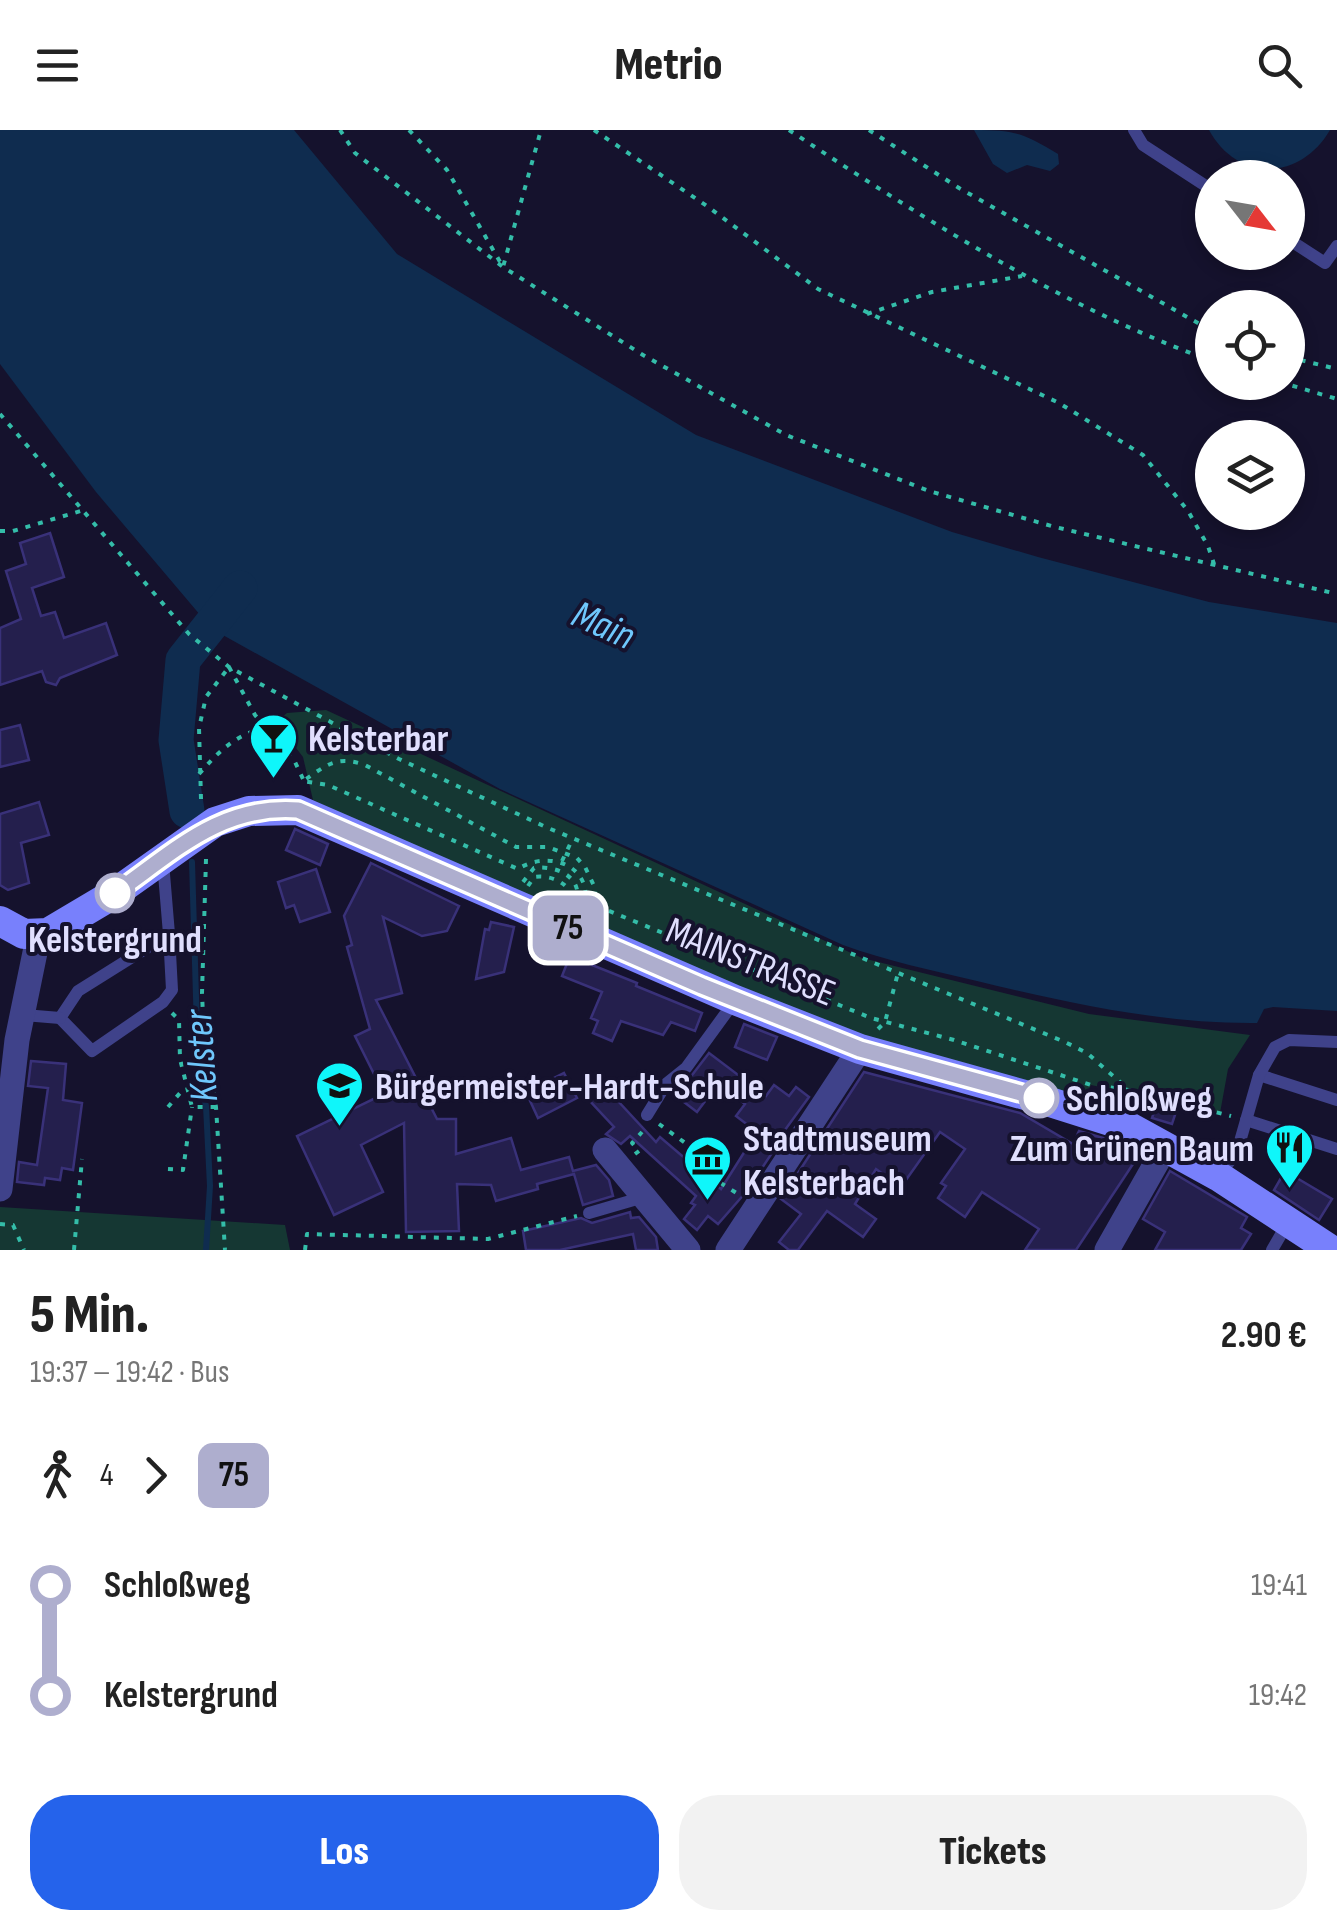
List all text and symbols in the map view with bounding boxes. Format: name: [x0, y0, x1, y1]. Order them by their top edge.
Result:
icon: menu: [30, 38, 85, 93]
text: Metrio: [614, 38, 723, 93]
icon: search: [1252, 38, 1307, 93]
north arrow: [1195, 160, 1305, 270]
map controls: [1195, 160, 1305, 530]
button: locate: [1195, 290, 1305, 400]
button: layers: [1195, 420, 1305, 530]
water label: Main: [564, 591, 642, 661]
bar icon: Kelsterbar: [247, 712, 299, 780]
place label: Kelsterbar: [308, 717, 449, 762]
marker: Kelstergrund: [96, 874, 134, 912]
line badge: 75: [523, 896, 613, 960]
text: 75: [553, 907, 583, 950]
street label: MAINSTRASSE: [659, 908, 842, 1017]
place label: Kelstergrund: [28, 918, 202, 963]
water label: Kelster: [175, 1006, 229, 1104]
school or university icon: Bürgermeister-Hardt-Schule: [314, 1060, 366, 1128]
place label: Bürgermeister-Hardt-Schule: [375, 1065, 764, 1110]
place label: Schloßweg: [1066, 1077, 1213, 1122]
marker: Schloßweg: [1020, 1079, 1058, 1117]
place label: Stadtmuseum Kelsterbach: [743, 1117, 932, 1206]
restaurant icon: Zum Grünen Baum: [1263, 1122, 1315, 1190]
place label: Zum Grünen Baum: [1010, 1127, 1254, 1172]
museum icon: Stadtmuseum Kelsterbach: [682, 1134, 734, 1202]
text: 5 Min.: [30, 1282, 149, 1349]
text: 2.90 €: [1221, 1313, 1307, 1358]
text: 19:37 – 19:42 · Bus: [30, 1353, 229, 1392]
icon: walk: [30, 1448, 85, 1503]
icon: forward: [128, 1448, 183, 1503]
text: 75: [218, 1454, 249, 1497]
text: 4: [100, 1456, 113, 1495]
text: Schloßweg: [104, 1563, 251, 1608]
text: 19:41: [1251, 1566, 1307, 1605]
text: Kelstergrund: [104, 1673, 278, 1718]
text: 19:42: [1249, 1676, 1307, 1715]
button: Los: [30, 1795, 659, 1910]
button: Tickets: [679, 1795, 1307, 1910]

